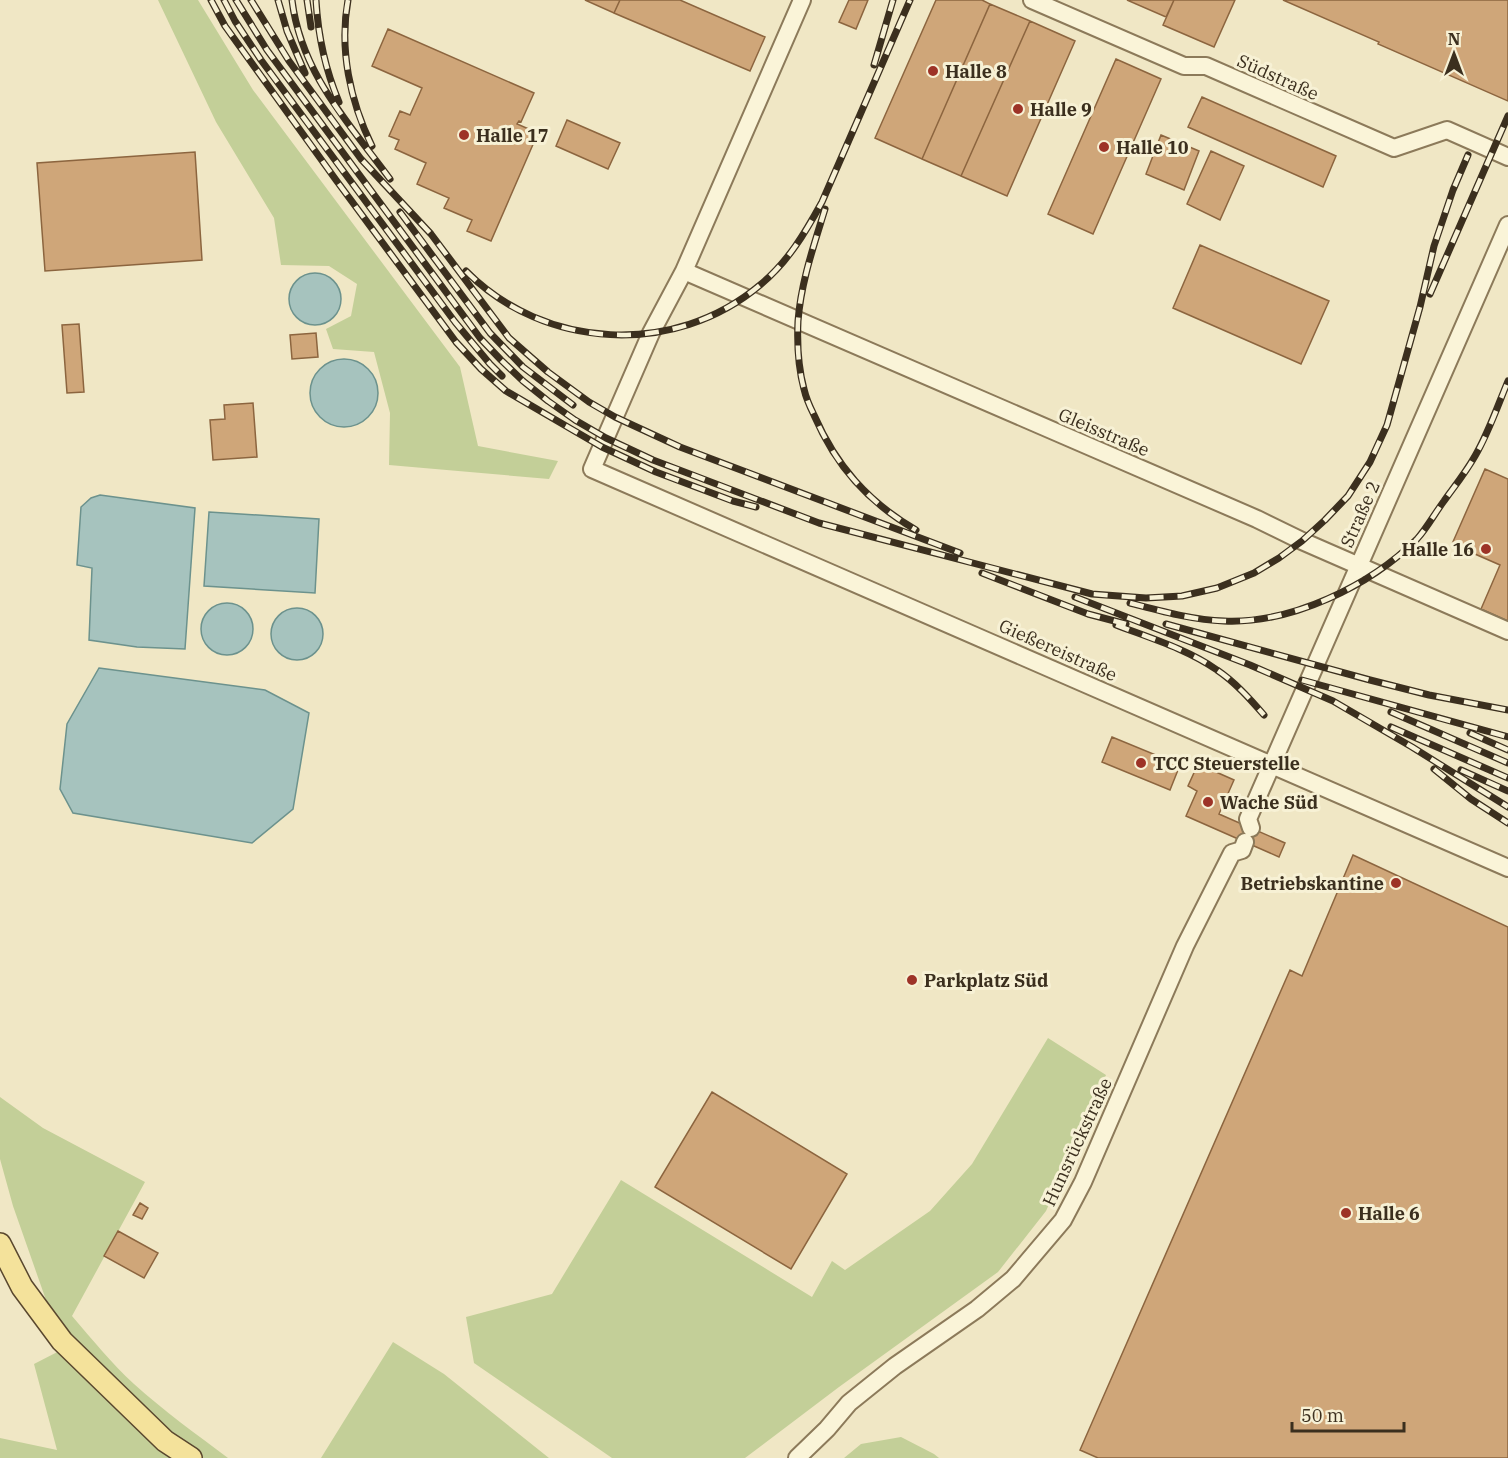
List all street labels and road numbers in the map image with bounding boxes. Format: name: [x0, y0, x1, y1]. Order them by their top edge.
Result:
street label: Südstraße: [1234, 49, 1322, 105]
street label: Gleisstraße: [1055, 403, 1153, 461]
street label: Straße 2: [1335, 477, 1385, 551]
street label: Gießereistraße: [995, 614, 1121, 686]
street label: Hunsrückstraße: [1037, 1074, 1117, 1210]

